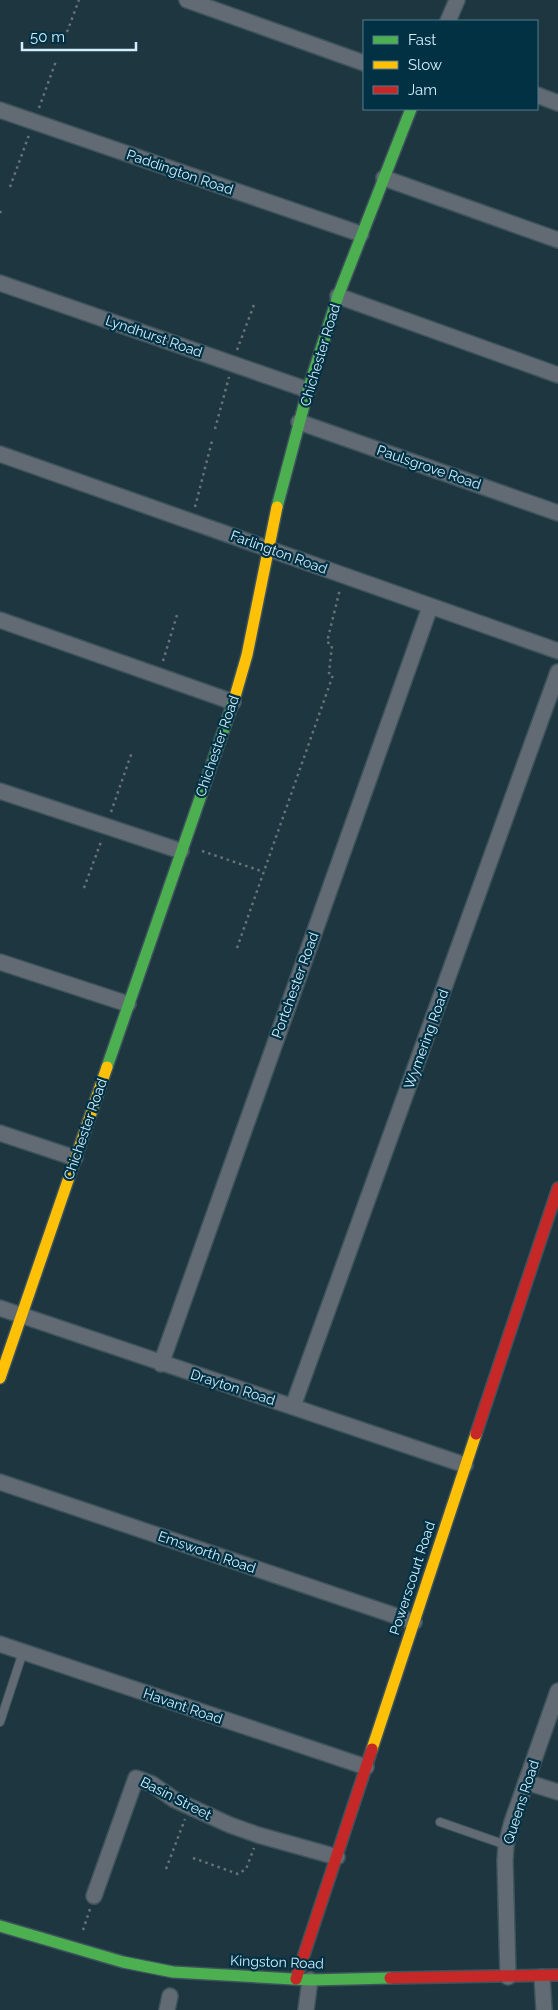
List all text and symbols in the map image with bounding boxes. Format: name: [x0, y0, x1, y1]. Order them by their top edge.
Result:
scale bar: [22, 20, 136, 52]
legend: [363, 20, 538, 110]
text: 50 m: [30, 28, 65, 46]
text: Fast: [408, 31, 436, 49]
text: Slow: [408, 56, 442, 74]
text: Jam: [408, 81, 437, 99]
street label: Paddington Road: [125, 146, 235, 198]
street label: Chichester Road: [297, 302, 343, 408]
street label: Lyndhurst Road: [103, 312, 205, 360]
street label: Paulsgrove Road: [375, 442, 483, 492]
street label: Farlington Road: [228, 527, 330, 577]
street label: Chichester Road: [192, 693, 242, 799]
street label: Portchester Road: [268, 930, 322, 1040]
street label: Wymering Road: [401, 987, 451, 1091]
street label: Chichester Road: [60, 1076, 110, 1182]
street label: Drayton Road: [189, 1366, 277, 1408]
street label: Powerscourt Road: [386, 1519, 438, 1637]
street label: Emsworth Road: [156, 1528, 258, 1576]
street label: Havant Road: [141, 1685, 225, 1727]
street label: Queens Road: [500, 1758, 542, 1846]
street label: Basin Street: [138, 1773, 214, 1823]
street label: Kingston Road: [230, 1952, 324, 1972]

